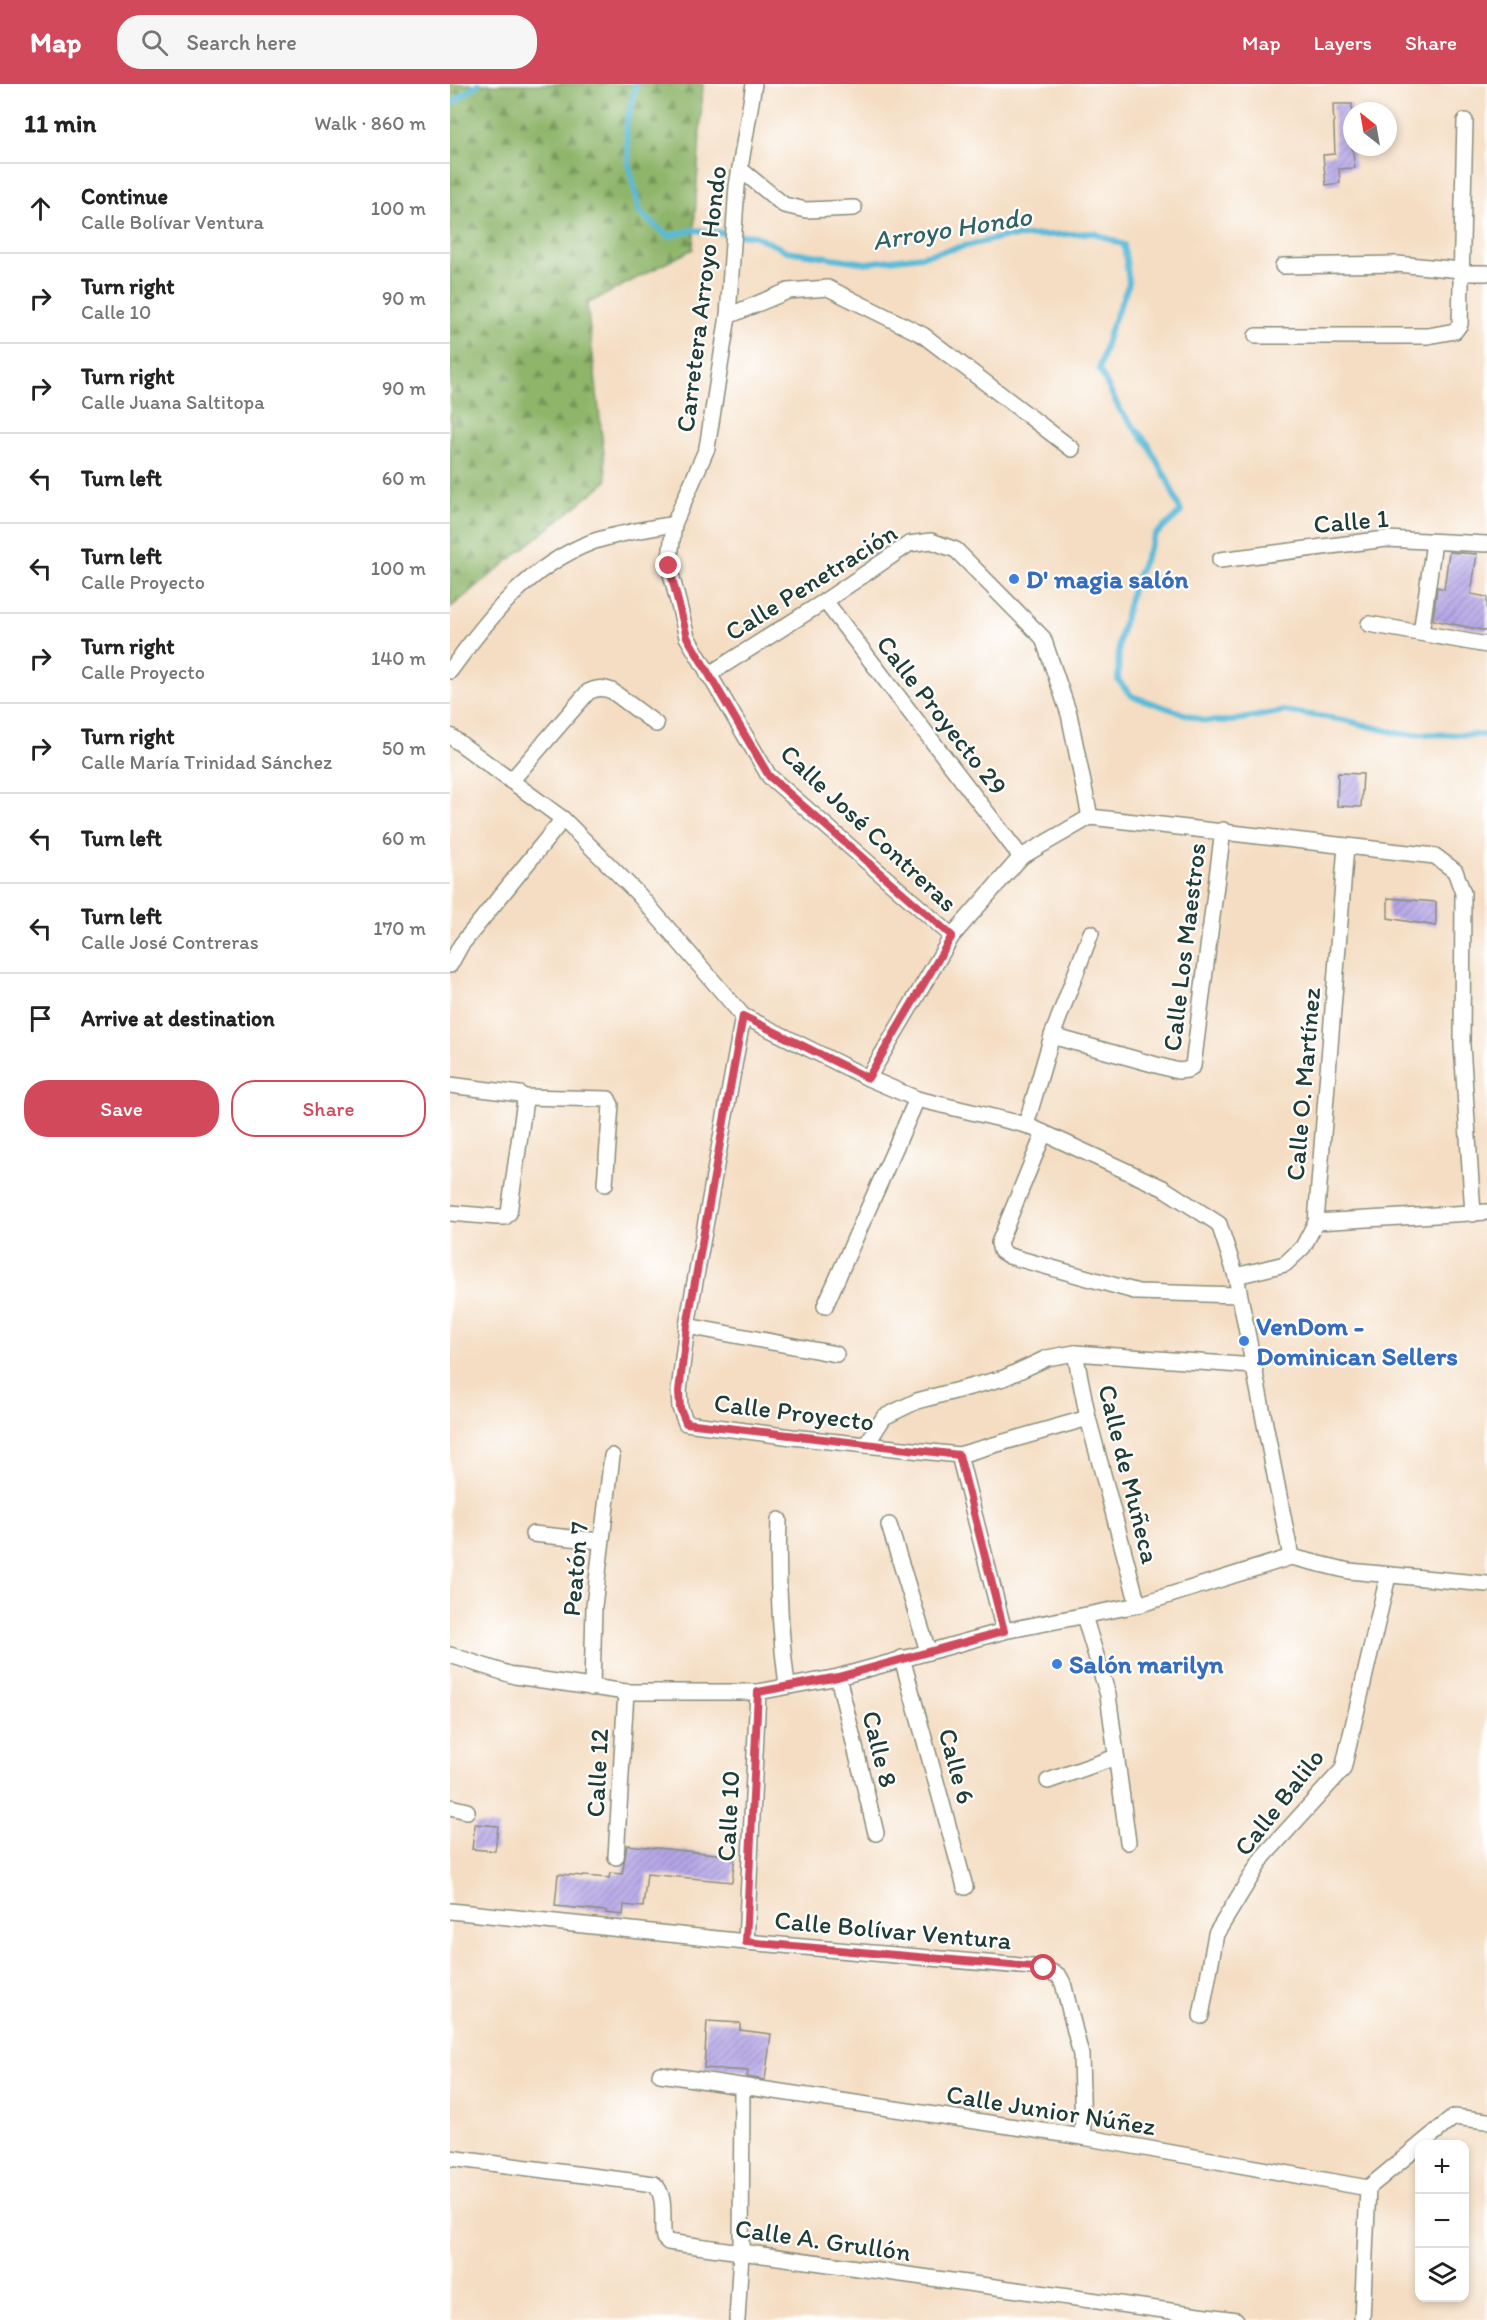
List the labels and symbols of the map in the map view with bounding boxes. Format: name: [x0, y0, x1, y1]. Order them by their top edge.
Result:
north arrow: [1343, 102, 1397, 156]
street label: Carretera Arroyo Hondo: [669, 164, 733, 434]
water label: Arroyo Hondo: [870, 199, 1035, 257]
street label: Calle 1: [1312, 502, 1390, 540]
street label: Calle Penetración: [719, 516, 903, 648]
route end: [655, 552, 681, 578]
place label: D' magia salón: [1026, 563, 1188, 595]
marker: D' magia salón: [1007, 572, 1021, 586]
street label: Calle Proyecto 29: [870, 629, 1014, 801]
street label: Calle José Contreras: [774, 738, 964, 918]
street label: Calle Los Maestros: [1155, 841, 1213, 1053]
street label: Calle O. Martínez: [1279, 986, 1327, 1182]
place label: VenDom - Dominican Sellers: [1256, 1310, 1458, 1372]
marker: VenDom - Dominican Sellers: [1237, 1334, 1251, 1348]
street label: Calle de Muñeca: [1091, 1381, 1167, 1567]
street label: Calle Proyecto: [712, 1386, 876, 1438]
street label: Peatón 7: [555, 1520, 595, 1618]
place label: Salón marilyn: [1069, 1648, 1224, 1680]
marker: Salón marilyn: [1050, 1657, 1064, 1671]
street label: Calle 8: [855, 1708, 905, 1790]
street label: Calle 6: [932, 1725, 982, 1807]
street label: Calle 12: [579, 1727, 615, 1818]
street label: Calle Balilo: [1227, 1742, 1331, 1862]
street label: Calle 10: [710, 1770, 746, 1862]
street label: Calle Bolívar Ventura: [773, 1904, 1013, 1956]
route start: [1030, 1954, 1056, 1980]
street label: Calle Junior Núñez: [944, 2078, 1158, 2142]
street label: Calle A. Grullón: [733, 2212, 913, 2268]

